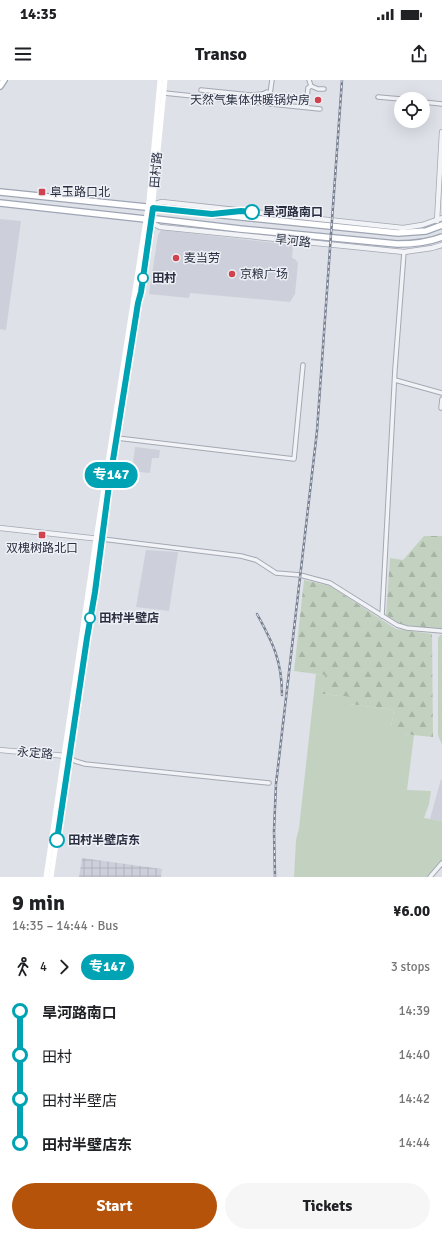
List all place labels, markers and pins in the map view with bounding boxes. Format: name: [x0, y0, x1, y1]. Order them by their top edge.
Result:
place label: 天然气集体供暖锅炉房: [190, 93, 310, 108]
marker: 天然气集体供暖锅炉房: [313, 95, 323, 105]
place label: 阜玉路口北: [50, 185, 110, 200]
marker: 阜玉路口北: [37, 187, 47, 197]
marker: 旱河路南口: [244, 204, 260, 220]
place label: 旱河路南口: [263, 205, 323, 220]
place label: 麦当劳: [184, 251, 220, 266]
marker: 麦当劳: [171, 253, 181, 263]
place label: 京粮广场: [240, 267, 288, 282]
marker: 京粮广场: [227, 269, 237, 279]
place label: 田村: [152, 271, 176, 286]
marker: 田村: [137, 272, 149, 284]
marker: 双槐树路北口: [37, 530, 47, 540]
place label: 双槐树路北口: [6, 541, 78, 556]
place label: 田村半壁店: [99, 611, 159, 626]
marker: 田村半壁店: [84, 612, 96, 624]
marker: 田村半壁店东: [49, 832, 65, 848]
place label: 田村半壁店东: [68, 833, 140, 848]

